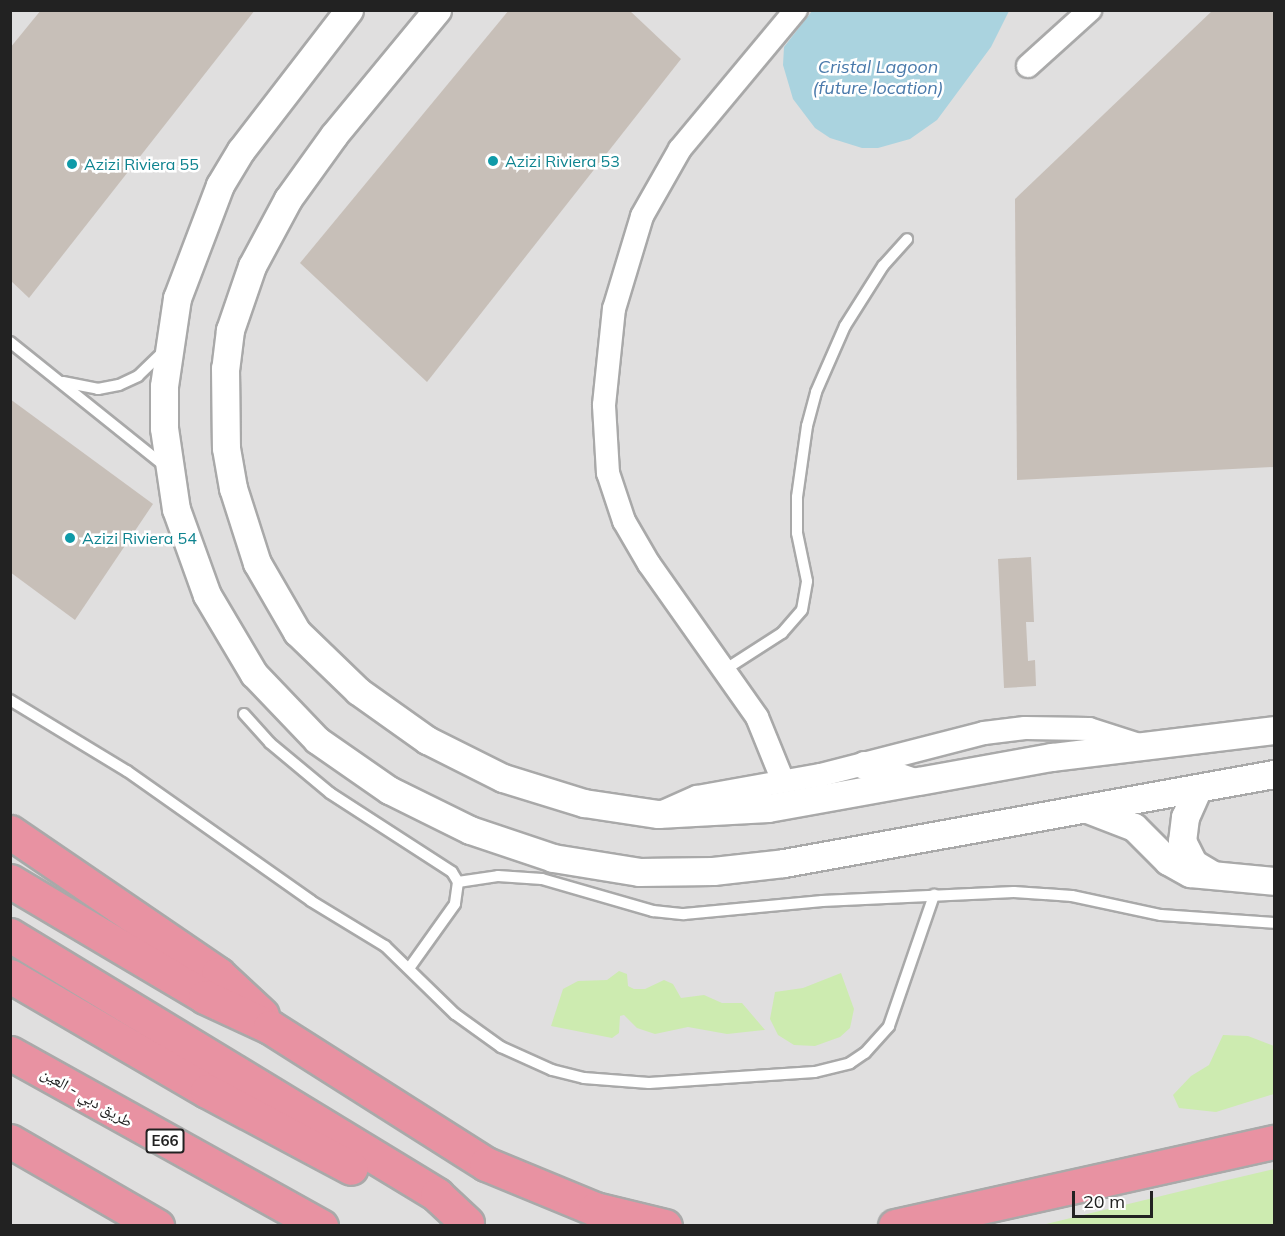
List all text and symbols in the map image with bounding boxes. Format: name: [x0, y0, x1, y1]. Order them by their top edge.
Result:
water label: Cristal Lagoon (future location): [812, 57, 944, 100]
place label: Azizi Riviera 53: [505, 151, 620, 171]
place label: Azizi Riviera 55: [84, 154, 199, 174]
marker: Azizi Riviera 53: [486, 154, 500, 168]
marker: Azizi Riviera 55: [65, 157, 79, 171]
place label: Azizi Riviera 54: [82, 528, 197, 548]
marker: Azizi Riviera 54: [63, 531, 77, 545]
street label: طريق دبي - العين: [38, 1063, 136, 1131]
road number: E66: [146, 1129, 184, 1153]
scale bar: [1075, 1179, 1156, 1217]
text: 20 m: [1083, 1190, 1125, 1213]

